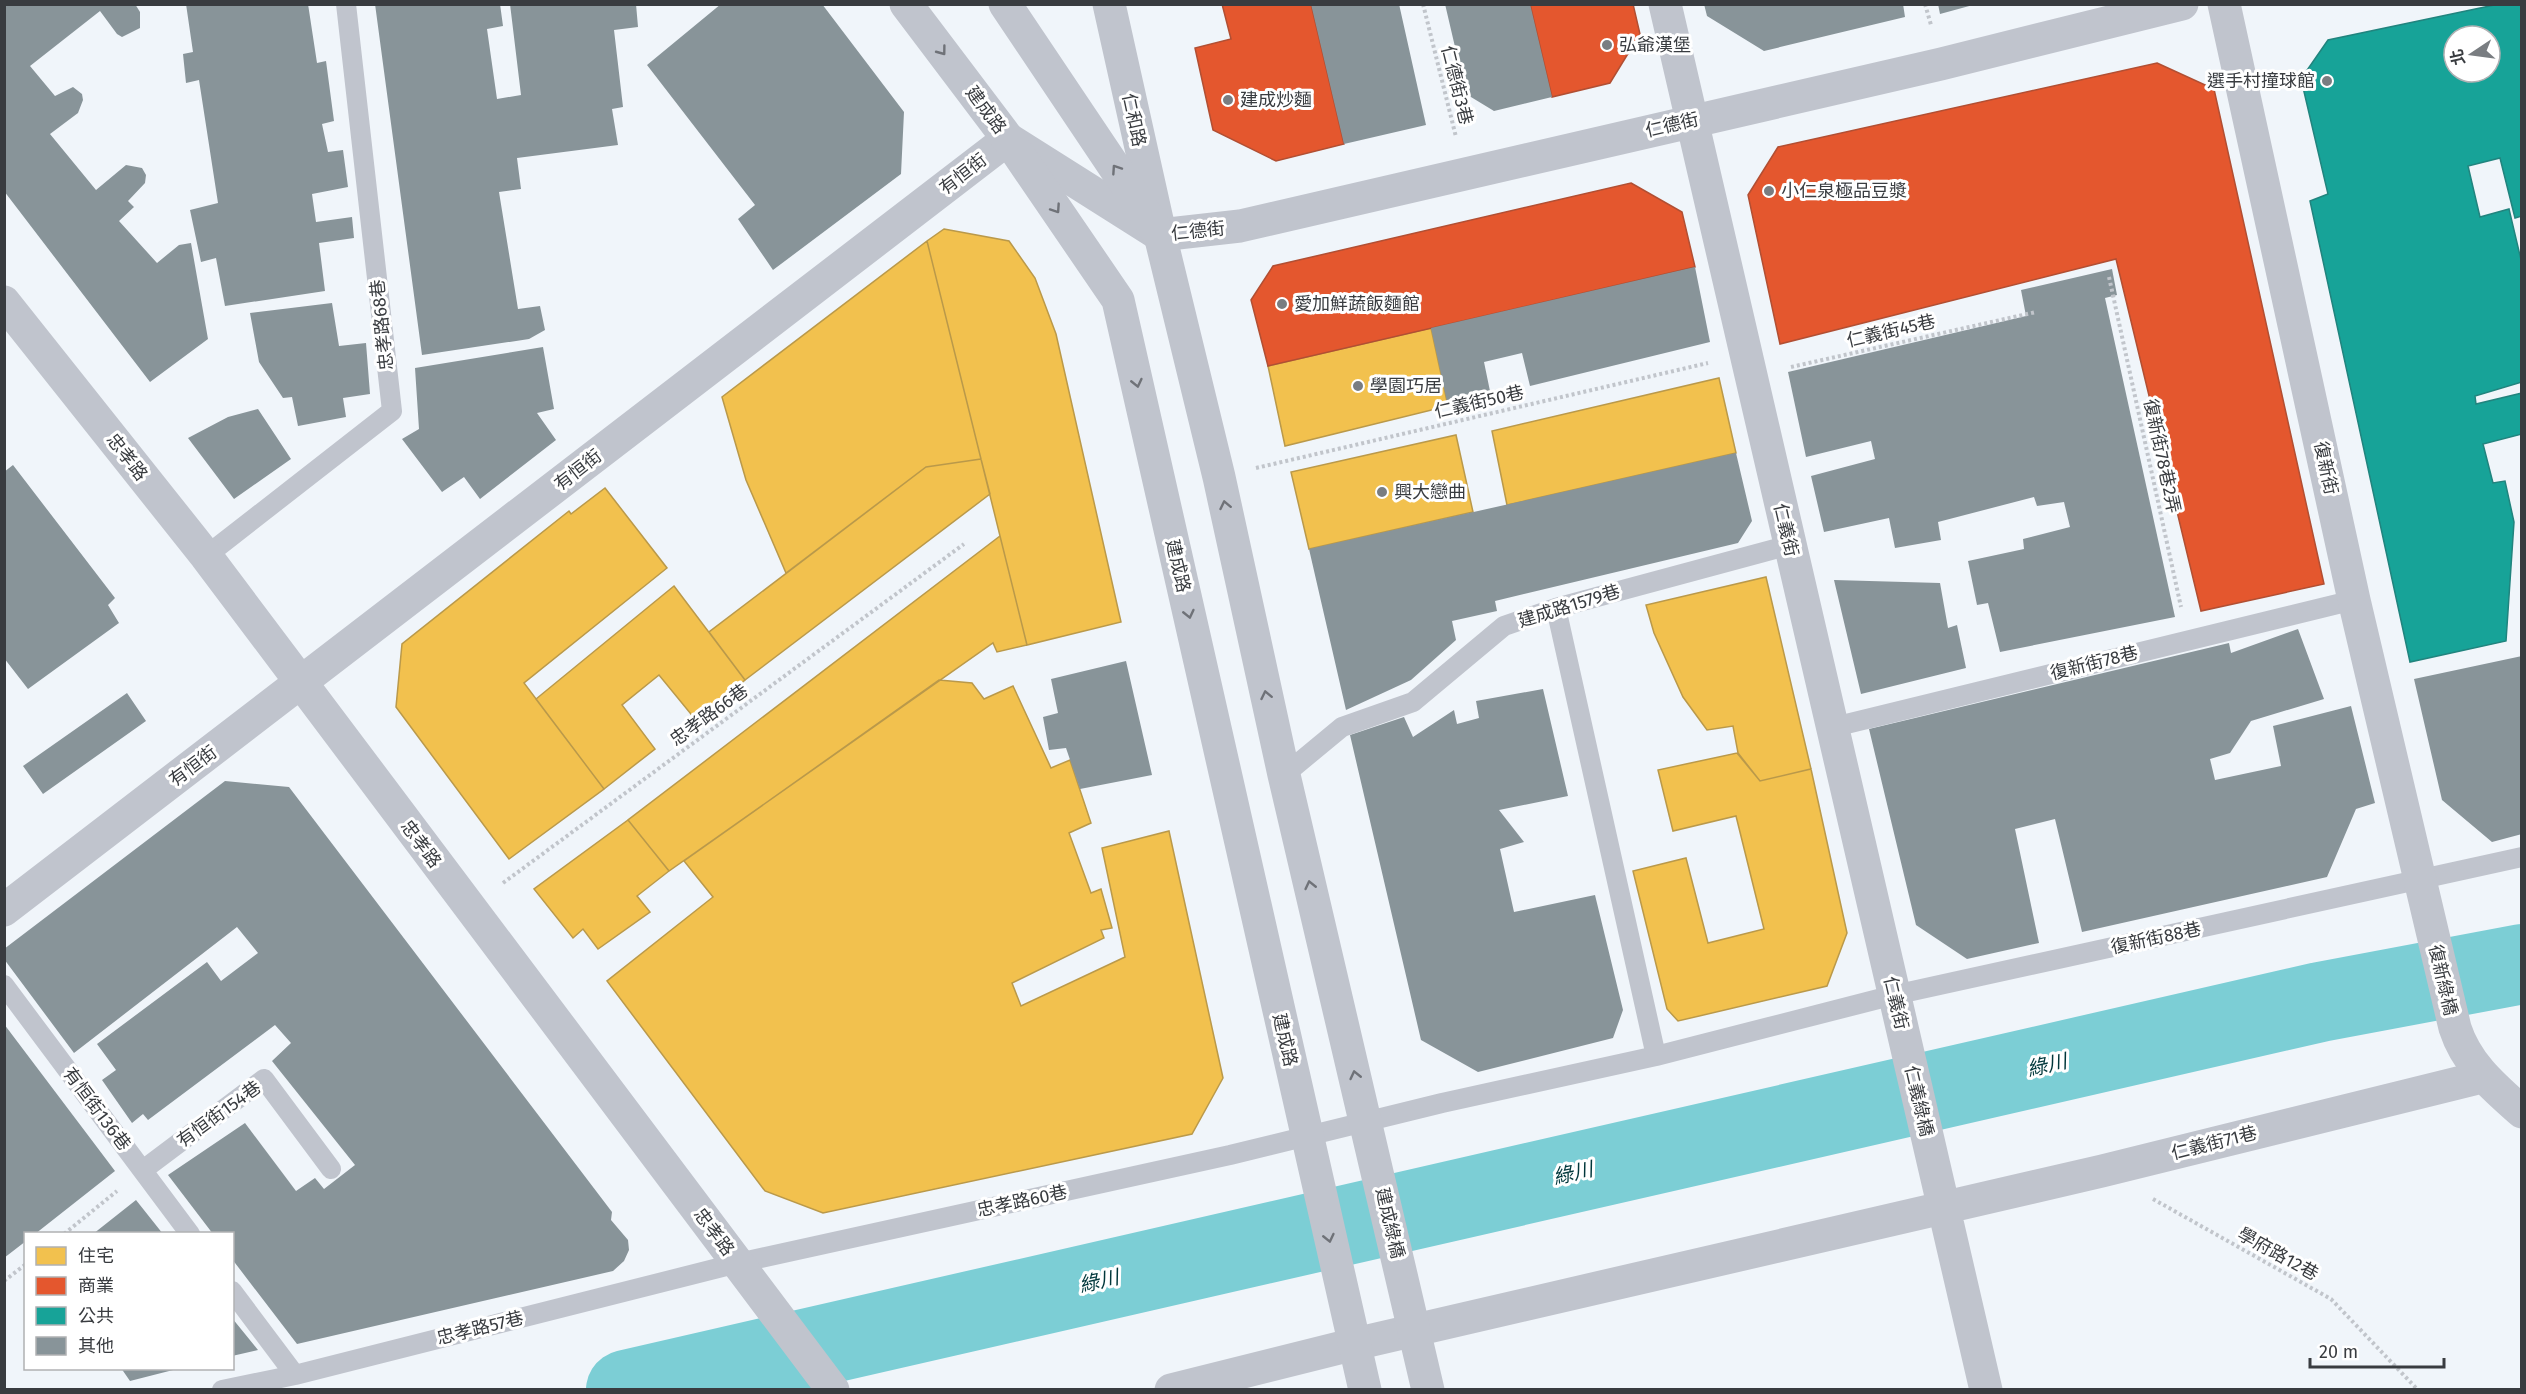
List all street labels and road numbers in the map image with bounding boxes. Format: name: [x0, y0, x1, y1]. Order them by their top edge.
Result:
street label: 仁德街3巷: [1437, 43, 1477, 127]
street label: 建成路: [961, 82, 1011, 138]
street label: 仁和路: [1118, 91, 1150, 149]
street label: 仁德街: [1643, 108, 1701, 142]
street label: 有恒街: [935, 149, 991, 199]
street label: 仁德街: [1170, 217, 1226, 245]
street label: 忠孝路68巷: [366, 278, 398, 372]
street label: 仁義街45巷: [1844, 310, 1938, 352]
street label: 仁義街50巷: [1432, 381, 1526, 423]
street label: 復新街78巷2弄: [2139, 397, 2185, 515]
street label: 忠孝路: [102, 429, 152, 485]
street label: 復新街: [2310, 439, 2342, 497]
street label: 有恒街: [550, 445, 606, 495]
street label: 仁義街: [1769, 501, 1803, 559]
street label: 建成路: [1161, 537, 1195, 595]
street label: 建成路1579巷: [1515, 580, 1623, 632]
street label: 復新街78巷: [2048, 641, 2140, 685]
street label: 忠孝路66巷: [666, 679, 752, 751]
street label: 有恒街: [165, 741, 221, 791]
street label: 忠孝路: [396, 816, 446, 872]
street label: 復新街88巷: [2109, 918, 2203, 958]
street label: 復新綠橋: [2424, 942, 2462, 1018]
street label: 仁義街: [1879, 974, 1913, 1032]
street label: 建成路: [1268, 1011, 1302, 1069]
street label: 有恒街136巷: [59, 1063, 135, 1155]
street label: 仁義綠橋: [1900, 1063, 1938, 1139]
street label: 有恒街154巷: [173, 1076, 265, 1152]
street label: 仁義街71巷: [2169, 1122, 2259, 1164]
street label: 忠孝路60巷: [975, 1181, 1069, 1221]
street label: 建成綠橋: [1371, 1185, 1409, 1261]
street label: 忠孝路: [689, 1204, 739, 1260]
street label: 學府路12巷: [2234, 1223, 2322, 1285]
street label: 忠孝路57巷: [434, 1307, 526, 1349]

